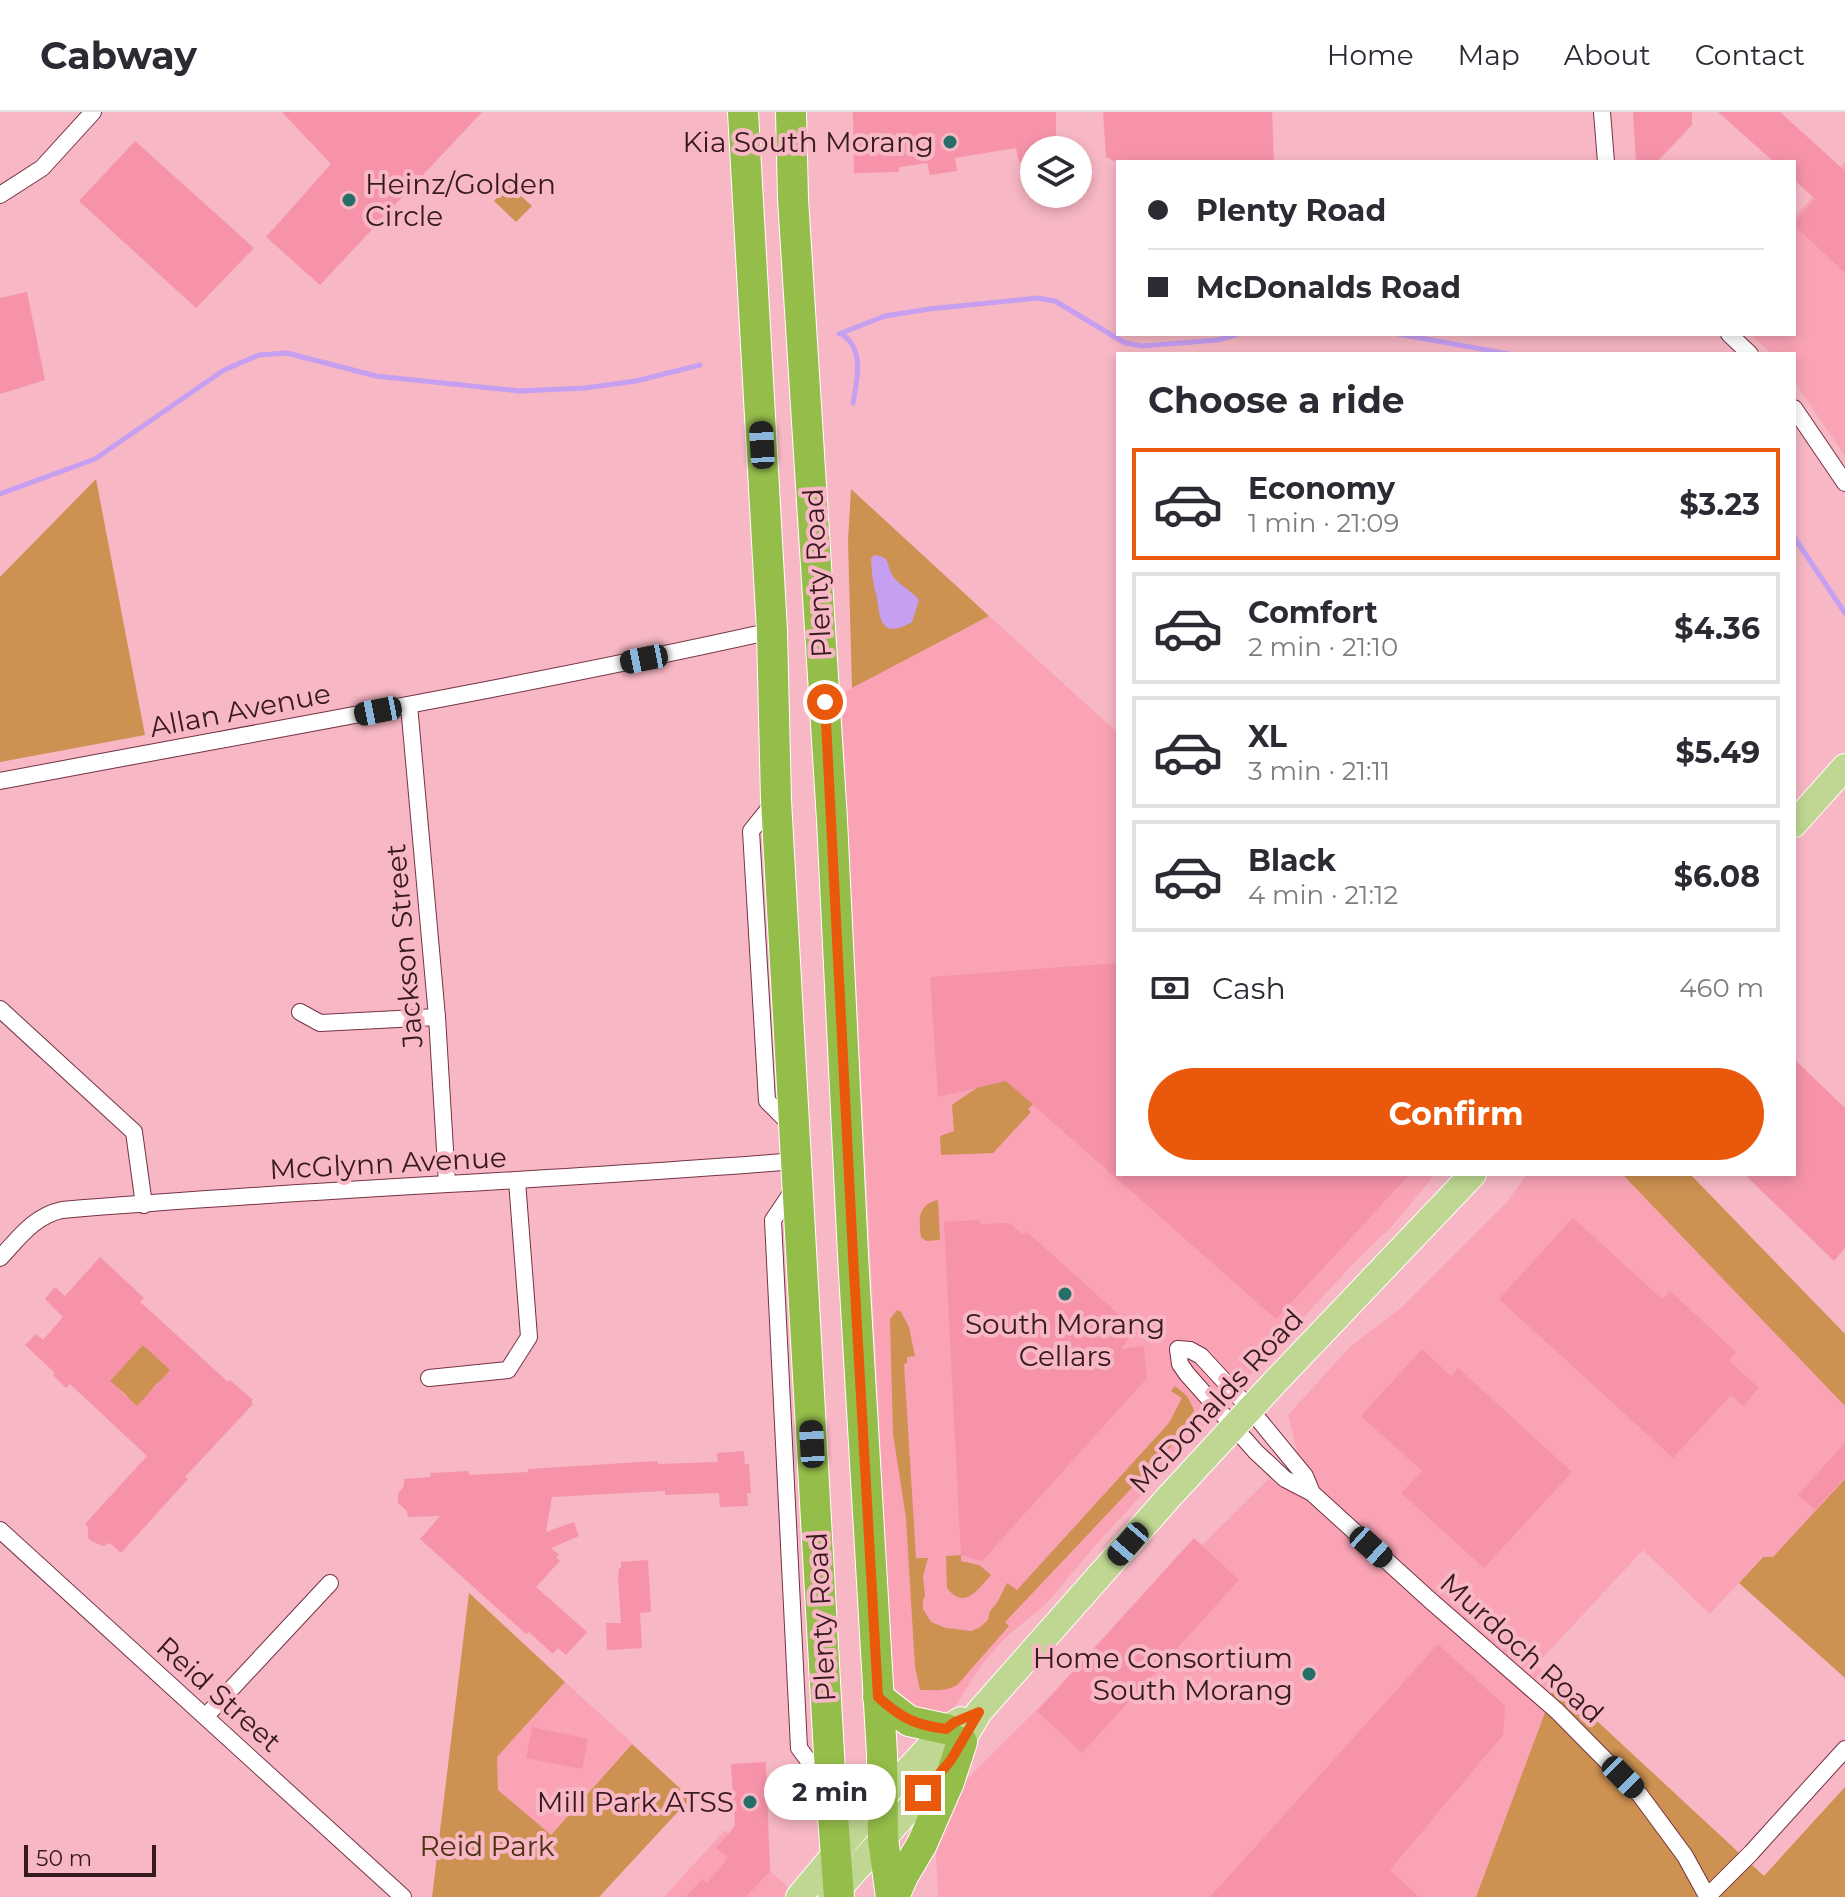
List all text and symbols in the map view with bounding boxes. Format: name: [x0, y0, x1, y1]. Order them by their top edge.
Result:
text: Cabway: [40, 32, 197, 79]
text: Home: [1327, 38, 1414, 72]
text: Map: [1458, 38, 1520, 72]
text: About: [1564, 38, 1651, 72]
text: Contact: [1695, 38, 1805, 72]
place label: Kia South Morang: [682, 125, 934, 159]
marker: Kia South Morang: [941, 133, 959, 151]
map controls: [1020, 136, 1092, 208]
button: layers: [1020, 136, 1092, 208]
place label: Heinz/Golden Circle: [365, 167, 556, 233]
marker: Heinz/Golden Circle: [340, 191, 358, 209]
text: Plenty Road: [1196, 192, 1386, 229]
text: McDonalds Road: [1196, 269, 1461, 306]
text: Choose a ride: [1148, 378, 1405, 422]
car: [749, 420, 775, 470]
icon: car: [1152, 468, 1224, 540]
text: Economy: [1248, 470, 1395, 507]
text: $3.23: [1680, 486, 1760, 523]
street label: Plenty Road: [796, 487, 838, 659]
text: 1 min · 21:09: [1248, 507, 1399, 539]
icon: car: [1152, 592, 1224, 664]
text: Comfort: [1248, 594, 1378, 631]
text: $4.36: [1674, 610, 1760, 647]
text: 2 min · 21:10: [1248, 631, 1398, 663]
car: [618, 643, 670, 675]
street label: Allan Avenue: [147, 676, 333, 744]
route start: [807, 684, 843, 720]
car: [352, 695, 404, 727]
icon: car: [1152, 716, 1224, 788]
text: XL: [1248, 718, 1287, 755]
text: $5.49: [1675, 734, 1760, 771]
text: 3 min · 21:11: [1248, 755, 1390, 787]
icon: car: [1152, 840, 1224, 912]
text: Black: [1248, 842, 1336, 879]
street label: Jackson Street: [378, 843, 430, 1050]
text: $6.08: [1674, 858, 1760, 895]
text: 4 min · 21:12: [1248, 879, 1398, 911]
icon: cash: [1148, 966, 1192, 1010]
text: Cash: [1212, 970, 1286, 1007]
text: 460 m: [1679, 972, 1764, 1004]
button: Confirm: [1148, 1068, 1764, 1160]
street label: McGlynn Avenue: [268, 1140, 508, 1186]
marker: South Morang Cellars: [1056, 1285, 1074, 1303]
street label: McDonalds Road: [1122, 1302, 1310, 1500]
place label: South Morang Cellars: [965, 1307, 1165, 1373]
car: [799, 1419, 825, 1469]
car: [1103, 1518, 1153, 1570]
car: [1345, 1522, 1397, 1572]
street label: Plenty Road: [800, 1531, 842, 1703]
street label: Murdoch Road: [1433, 1566, 1611, 1730]
street label: Reid Street: [150, 1629, 288, 1759]
place label: Home Consortium South Morang: [1033, 1641, 1293, 1707]
marker: Home Consortium South Morang: [1300, 1665, 1318, 1683]
car: [1598, 1752, 1648, 1802]
callout: 2 min: [763, 1765, 895, 1821]
route end: [905, 1775, 941, 1811]
text: 2 min: [792, 1776, 868, 1808]
place label: Mill Park ATSS: [537, 1785, 734, 1819]
marker: Mill Park ATSS: [741, 1793, 759, 1811]
park label: Reid Park: [420, 1829, 555, 1863]
scale bar: [24, 1841, 156, 1877]
text: 50 m: [36, 1845, 92, 1872]

